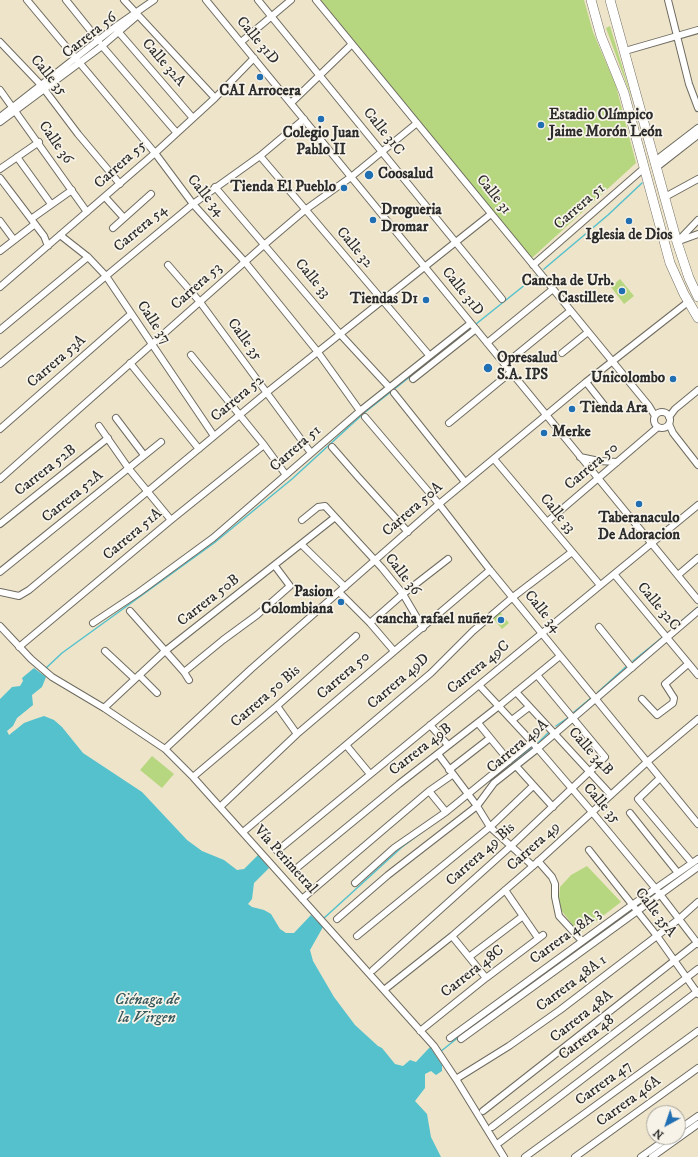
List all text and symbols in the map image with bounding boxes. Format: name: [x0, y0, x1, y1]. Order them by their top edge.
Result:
street label: Carrera 56: [59, 9, 121, 63]
street label: Calle 31D: [232, 13, 282, 69]
street label: Calle 32A: [137, 35, 189, 91]
street label: Calle 35: [26, 52, 70, 100]
marker: CAI Arrocera: [255, 72, 265, 82]
place label: CAI Arrocera: [219, 83, 301, 101]
street label: Calle 31C: [358, 105, 408, 159]
place label: Estadio Olímpico Jaime Morón León: [549, 107, 662, 142]
marker: Colegio Juan Pablo II: [316, 114, 326, 124]
street label: Calle 36: [34, 118, 76, 168]
marker: Estadio Olímpico Jaime Morón León: [536, 120, 546, 130]
place label: Colegio Juan Pablo II: [283, 125, 359, 160]
street label: Carrera 55: [91, 137, 151, 193]
place label: Coosalud: [378, 166, 433, 184]
marker: Coosalud: [363, 169, 375, 181]
street label: Calle 34: [182, 171, 228, 221]
street label: Calle 31: [472, 172, 514, 218]
place label: Tienda El Pueblo: [231, 179, 336, 197]
street label: Carrera 51: [551, 180, 609, 234]
marker: Tienda El Pueblo: [339, 183, 349, 193]
street label: Carrera 54: [111, 201, 171, 257]
place label: Drogueria Dromar: [381, 202, 442, 237]
marker: Drogueria Dromar: [368, 215, 378, 225]
marker: Iglesia de Dios: [624, 216, 634, 226]
street label: Calle 32: [332, 224, 376, 272]
place label: Iglesia de Dios: [586, 227, 672, 245]
street label: Calle 33: [290, 256, 334, 302]
street label: Carrera 53: [168, 260, 226, 314]
street label: Calle 31D: [437, 264, 487, 320]
place label: Cancha de Urb. Castillete: [522, 273, 614, 308]
marker: Cancha de Urb. Castillete: [617, 286, 627, 296]
place label: Tiendas D1: [350, 291, 418, 309]
marker: Tiendas D1: [421, 295, 431, 305]
street label: Calle 37: [132, 298, 174, 348]
street label: Calle 35: [223, 315, 265, 365]
street label: Carrera 53A: [24, 332, 90, 392]
place label: Opresalud S.A. IPS: [497, 350, 557, 385]
marker: Opresalud S.A. IPS: [482, 362, 494, 374]
place label: Unicolombo: [591, 370, 665, 388]
street label: Carrera 52: [208, 372, 268, 426]
marker: Unicolombo: [668, 374, 678, 384]
place label: Tienda Ara: [580, 400, 648, 418]
marker: Tienda Ara: [567, 404, 577, 414]
street label: Carrera 51: [267, 422, 325, 476]
place label: Merke: [552, 424, 591, 442]
marker: Merke: [539, 428, 549, 438]
street label: Carrera 50: [562, 439, 622, 495]
street label: Carrera 52B: [12, 441, 80, 501]
street label: Carrera 52A: [39, 467, 107, 527]
street label: Carrera 50A: [379, 479, 447, 541]
street label: Calle 33: [535, 491, 579, 537]
marker: Taberanaculo De Adoracion: [634, 499, 644, 509]
street label: Carrera 51A: [100, 505, 166, 565]
place label: Taberanaculo De Adoracion: [598, 510, 680, 545]
street label: Calle 36: [380, 550, 424, 600]
street label: Carrera 50B: [174, 571, 244, 631]
street label: Calle 32C: [633, 579, 683, 635]
place label: Pasion Colombiana: [261, 584, 333, 619]
street label: Calle 34: [520, 587, 564, 637]
marker: Pasion Colombiana: [336, 597, 346, 607]
place label: cancha rafael nuñez: [376, 611, 493, 629]
marker: cancha rafael nuñez: [496, 615, 506, 625]
street label: Carrera 49C: [444, 637, 514, 699]
street label: Carrera 50: [314, 648, 374, 704]
street label: Carrera 49D: [364, 650, 434, 714]
street label: Carrera 50 Bis: [228, 662, 304, 732]
street label: Carrera 49A: [484, 716, 552, 778]
street label: Carrera 49B: [386, 720, 456, 780]
street label: Calle 34B: [564, 724, 616, 780]
street label: Calle 35: [579, 780, 623, 828]
street label: Carrera 49 Bis: [443, 819, 519, 891]
street label: Carrera 49: [504, 819, 564, 875]
street label: Vía Perimetral: [250, 822, 320, 898]
street label: Calle 35A: [630, 885, 680, 941]
street label: Carrera 48A 3: [527, 905, 605, 969]
street label: Carrera 48C: [438, 942, 508, 1002]
street label: Carrera 48A 1: [533, 952, 611, 1016]
street label: Carrera 48A: [547, 987, 617, 1047]
water label: Ciénaga de la Virgen: [115, 991, 179, 1029]
street label: Carrera 48: [556, 1011, 618, 1065]
street label: Carrera 47: [572, 1058, 636, 1110]
street label: Carrera 46A: [593, 1073, 665, 1131]
north arrow: [646, 1105, 686, 1145]
text: N: [651, 1125, 667, 1142]

